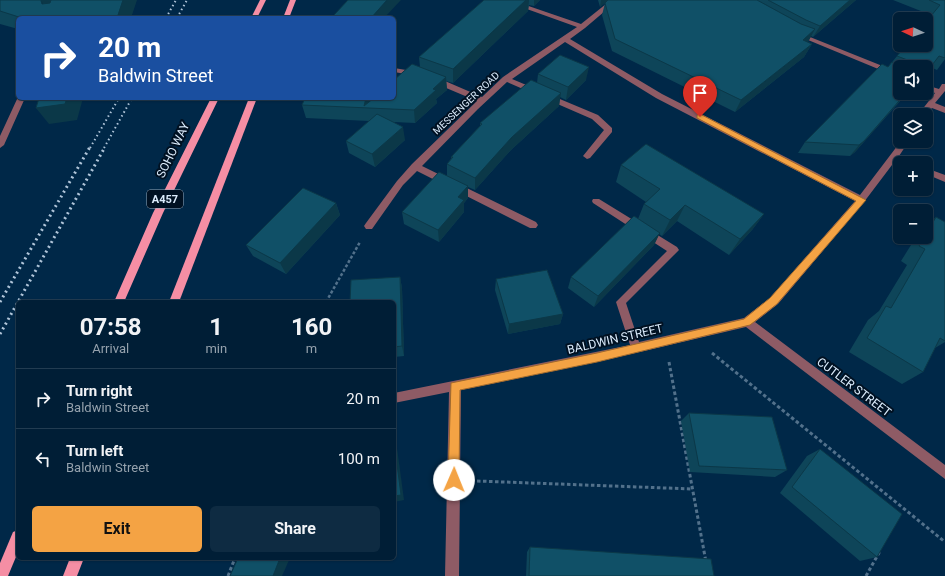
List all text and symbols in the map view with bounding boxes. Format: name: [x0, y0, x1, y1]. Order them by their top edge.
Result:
north arrow: [893, 12, 933, 52]
map controls: [893, 12, 933, 244]
text: 20 m: [98, 31, 161, 64]
icon: right: [32, 32, 84, 84]
button: sound: [893, 60, 933, 100]
text: Baldwin Street: [98, 65, 213, 86]
street label: MESSENGER ROAD: [431, 70, 501, 136]
pin: [683, 76, 717, 117]
icon: arrive: [689, 82, 711, 104]
button: layers: [893, 108, 933, 148]
street label: SOHO WAY: [154, 119, 193, 180]
button: +: [893, 156, 933, 196]
road number: A457: [147, 190, 183, 208]
button: −: [893, 204, 933, 244]
text: 07:58: [80, 313, 142, 341]
text: 1: [209, 313, 223, 341]
text: 160: [291, 313, 332, 341]
street label: BALDWIN STREET: [566, 321, 664, 357]
text: Arrival: [92, 341, 129, 356]
text: min: [205, 341, 227, 356]
text: m: [306, 341, 317, 356]
street label: CUTLER STREET: [814, 355, 894, 419]
text: Turn right: [66, 382, 132, 400]
icon: right: [32, 388, 54, 410]
text: 20 m: [346, 390, 380, 408]
text: Baldwin Street: [66, 400, 149, 415]
text: Turn left: [66, 442, 123, 460]
icon: left: [32, 448, 54, 470]
text: 100 m: [338, 450, 380, 468]
position arrow: [433, 459, 475, 501]
text: Baldwin Street: [66, 460, 149, 475]
button: Exit: [32, 506, 202, 552]
button: Share: [210, 506, 380, 552]

